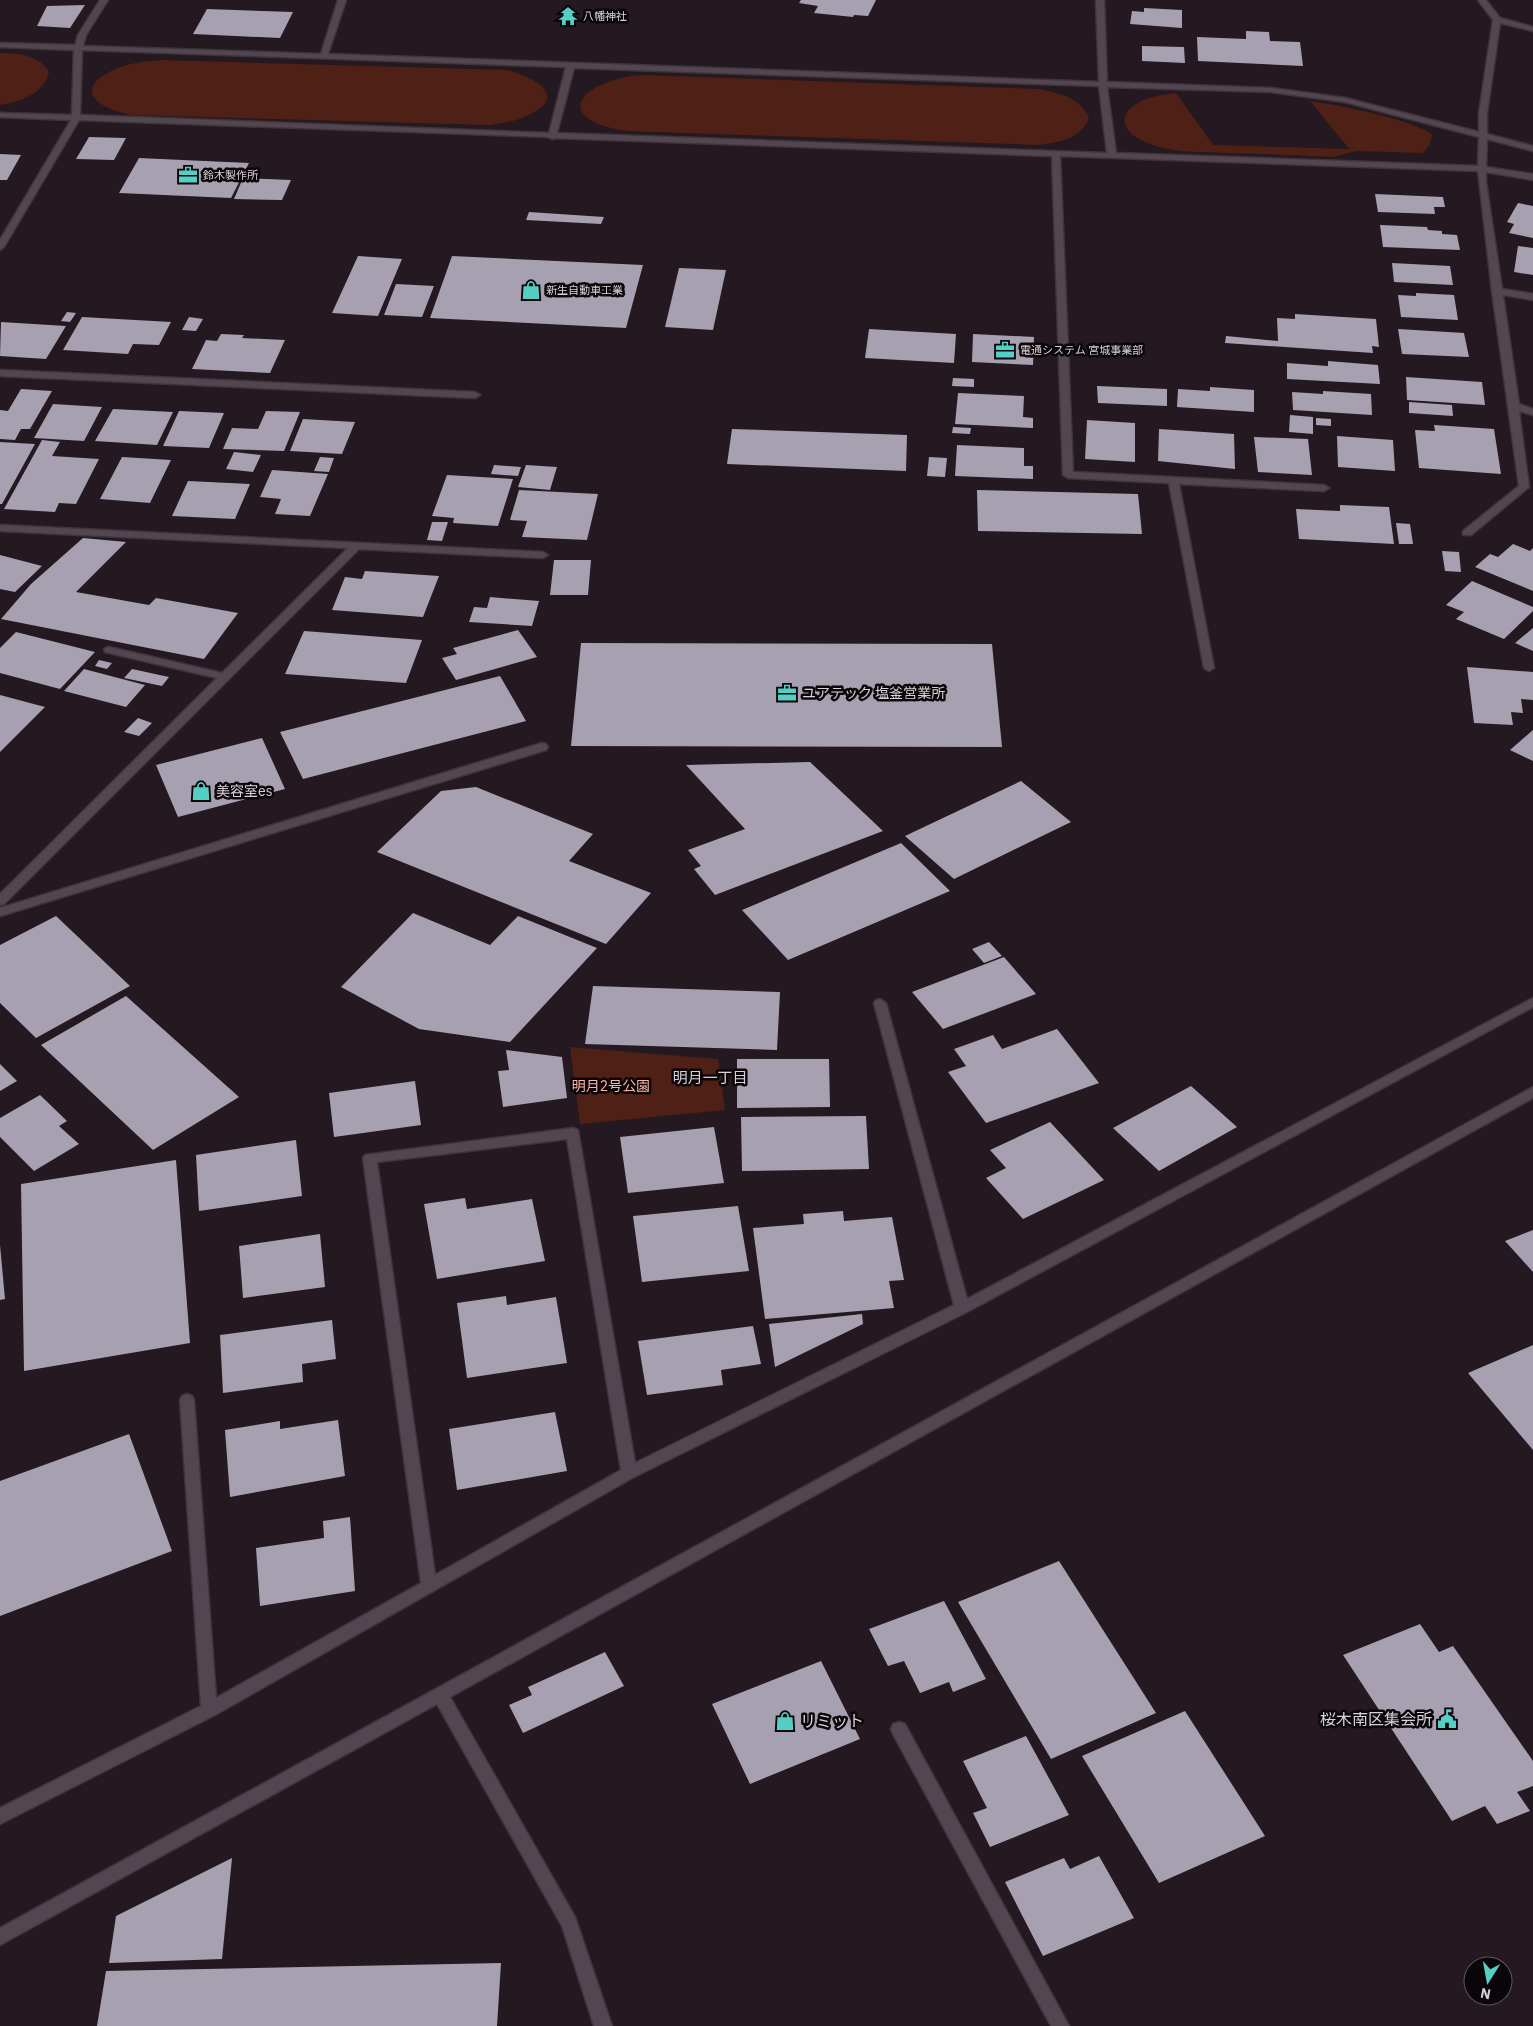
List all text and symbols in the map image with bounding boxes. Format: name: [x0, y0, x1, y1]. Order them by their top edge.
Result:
temple icon: 八幡神社: [557, 5, 579, 27]
place label: 八幡神社: [583, 9, 627, 23]
office icon: 鈴木製作所: [177, 164, 199, 186]
place label: 鈴木製作所: [203, 168, 259, 182]
shop icon: 新生自動車工業: [520, 279, 542, 301]
place label: 新生自動車工業: [546, 283, 623, 297]
office icon: 電通システム 宮城事業部: [994, 339, 1016, 361]
place label: 電通システム 宮城事業部: [1020, 343, 1143, 357]
office icon: ユアテック 塩釜営業所: [776, 682, 798, 704]
place label: ユアテック 塩釜営業所: [802, 684, 945, 702]
shop icon: 美容室es: [190, 780, 212, 802]
place label: 美容室es: [216, 782, 273, 800]
district label: 明月一丁目: [672, 1068, 748, 1087]
park label: 明月2号公園: [572, 1077, 650, 1095]
public building icon: 桜木南区集会所: [1436, 1708, 1458, 1730]
place label: 桜木南区集会所: [1320, 1709, 1432, 1729]
shop icon: リミット: [774, 1710, 796, 1732]
place label: リミット: [800, 1711, 864, 1731]
north arrow: [1463, 1956, 1513, 2006]
text: N: [1479, 1984, 1492, 2004]

